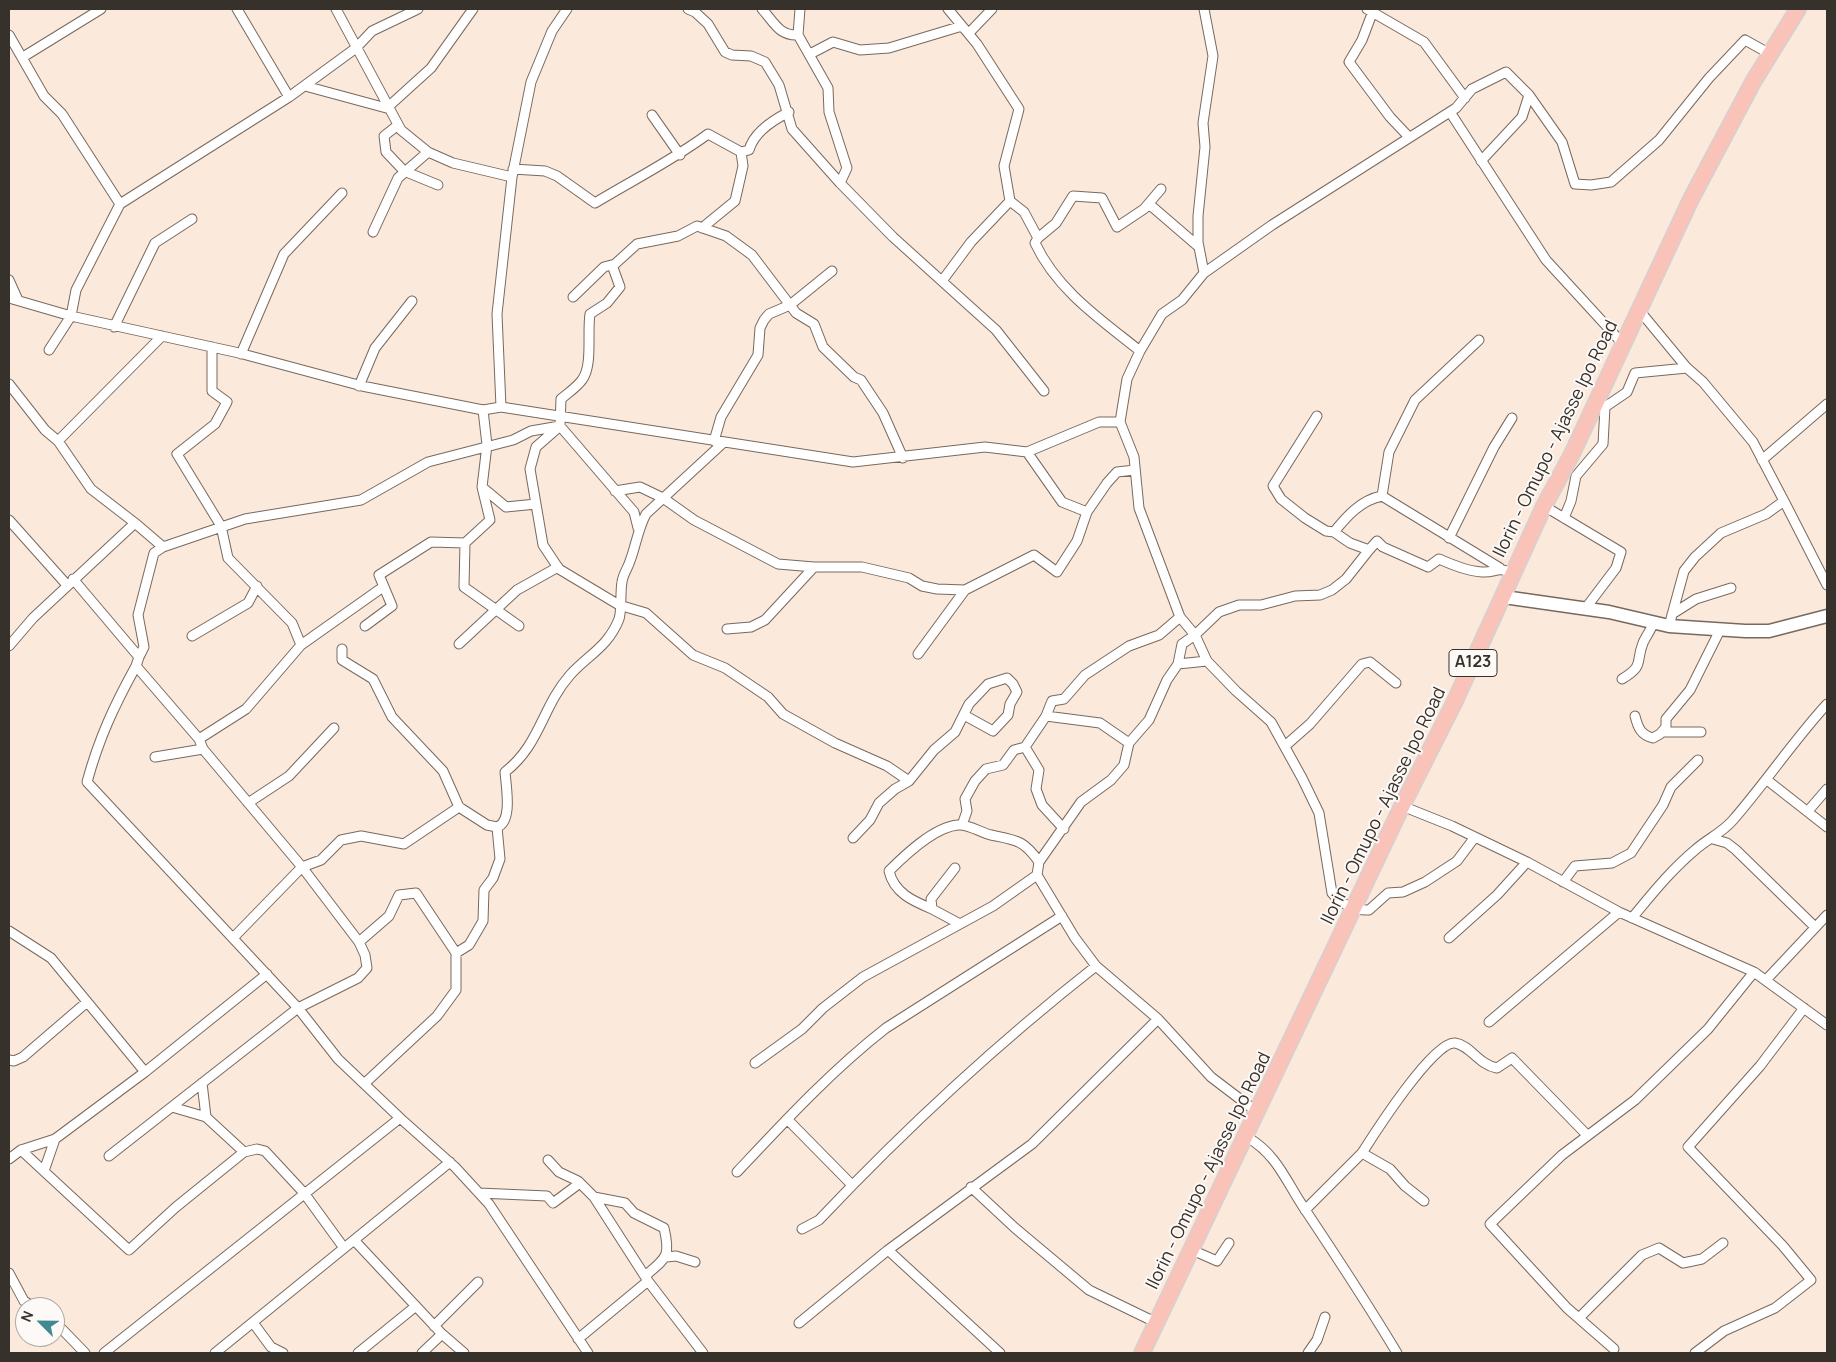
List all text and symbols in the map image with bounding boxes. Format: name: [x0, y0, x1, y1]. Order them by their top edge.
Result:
street label: Ilorin - Omupo - Ajasse Ipo Road: [1489, 317, 1623, 561]
road number: A123: [1449, 650, 1497, 676]
street label: Ilorin - Omupo - Ajasse Ipo Road: [1317, 684, 1451, 928]
street label: Ilorin - Omupo - Ajasse Ipo Road: [1142, 1049, 1276, 1293]
north arrow: [15, 1297, 65, 1347]
text: N: [16, 1308, 37, 1325]

